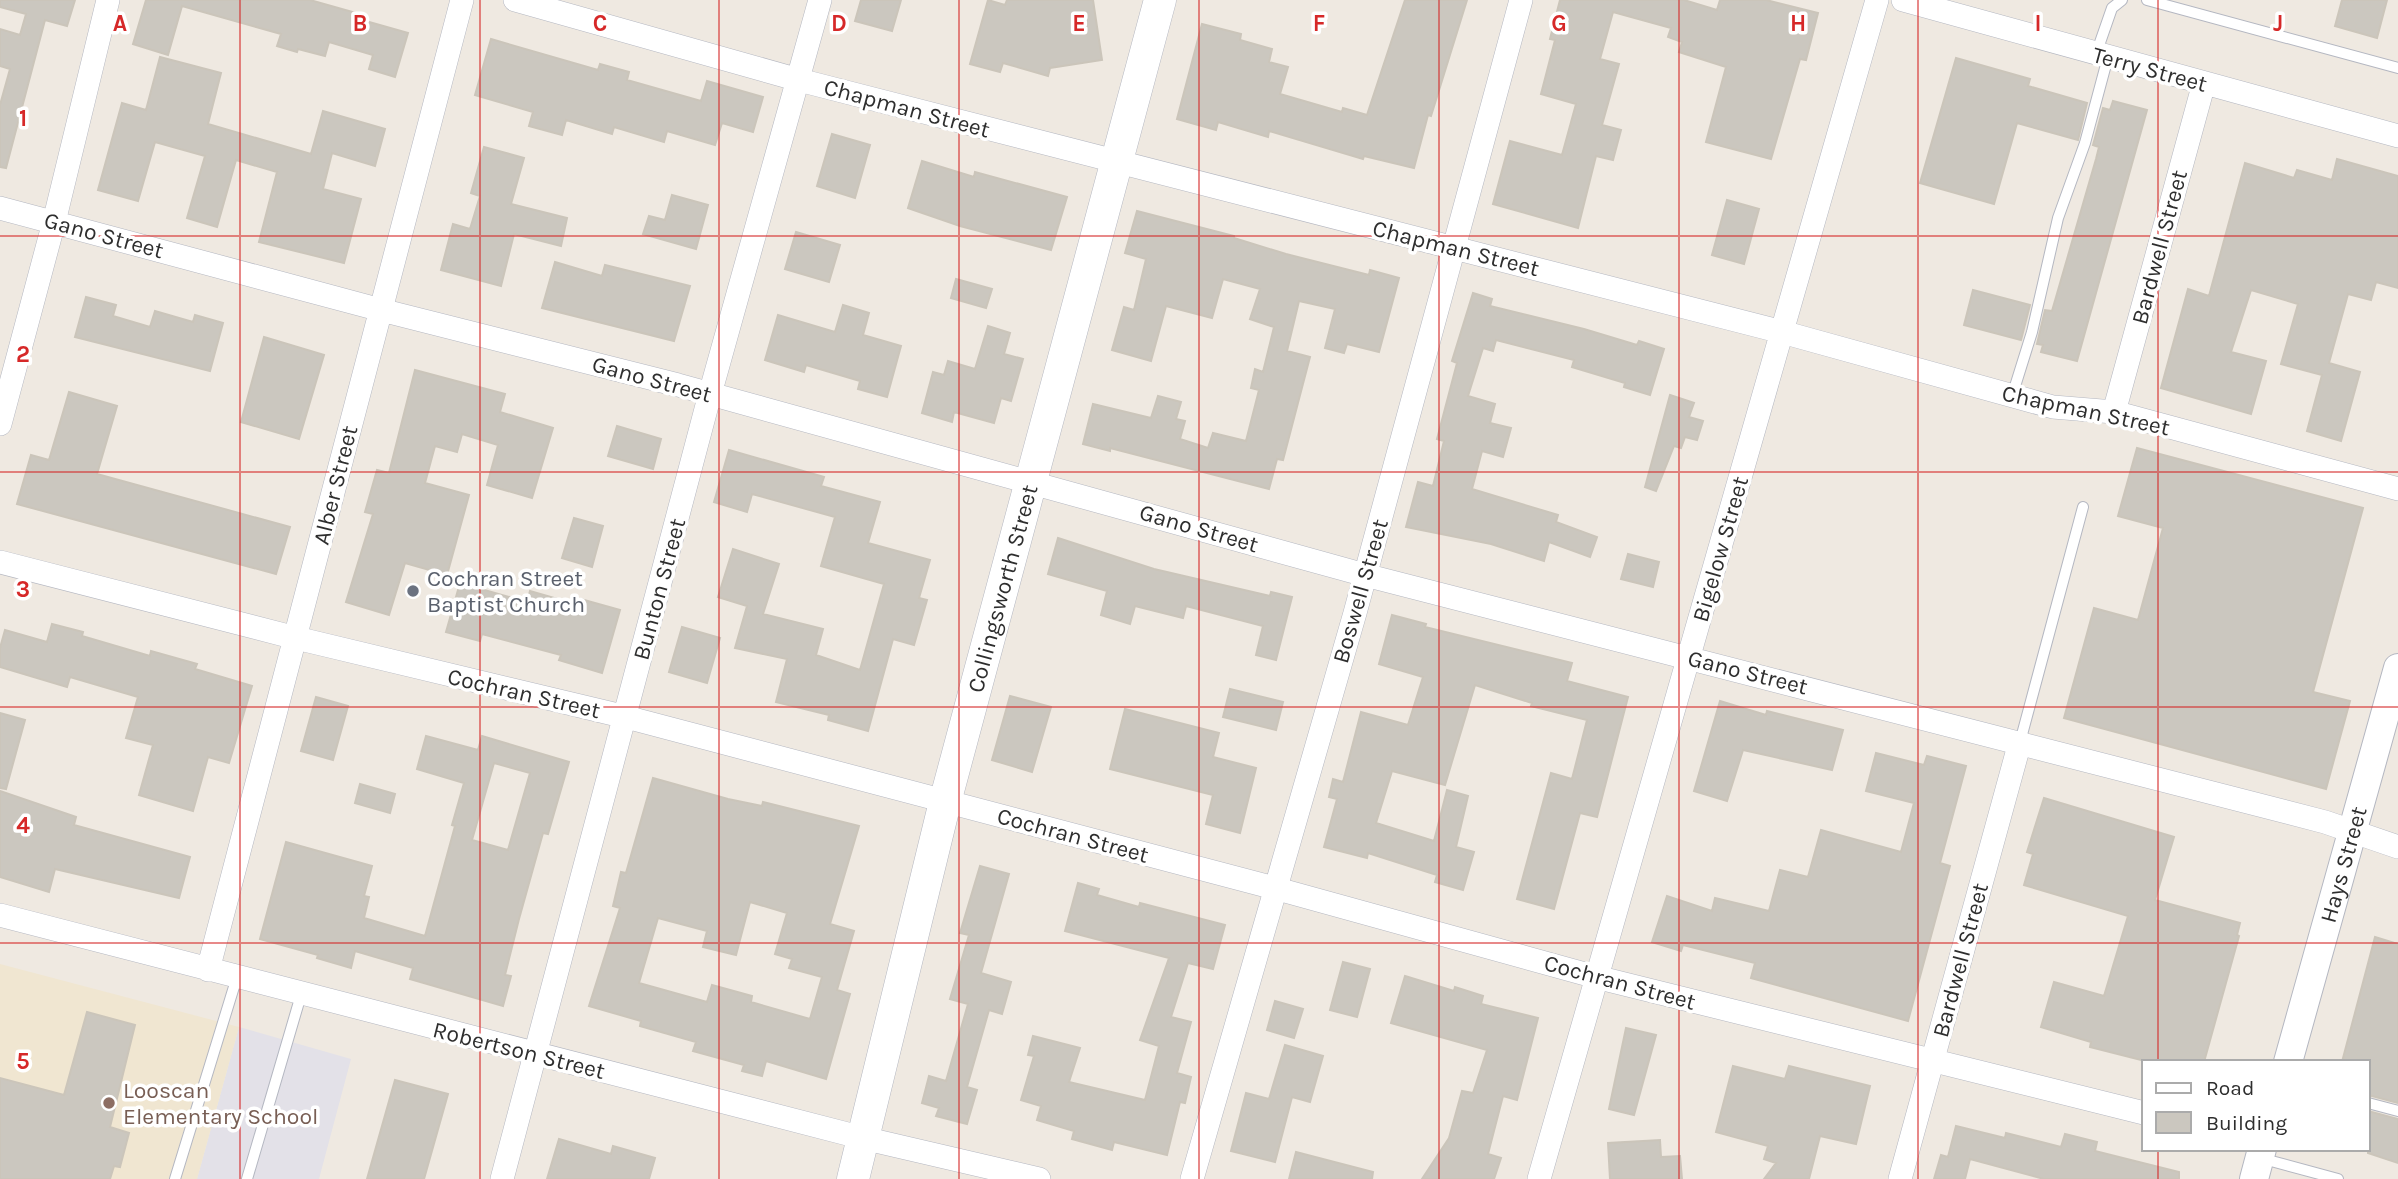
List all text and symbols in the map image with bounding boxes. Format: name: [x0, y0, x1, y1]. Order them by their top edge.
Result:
text: A: [113, 10, 127, 37]
text: B: [353, 10, 367, 37]
text: C: [593, 10, 607, 37]
text: D: [831, 10, 847, 37]
text: E: [1072, 10, 1086, 37]
text: F: [1313, 10, 1325, 37]
text: G: [1551, 10, 1567, 37]
text: H: [1790, 10, 1806, 37]
text: I: [2034, 10, 2042, 37]
text: J: [2273, 10, 2283, 37]
street label: Terry Street: [2090, 41, 2210, 98]
street label: Chapman Street: [821, 73, 993, 144]
text: 1: [19, 105, 27, 132]
street label: Bardwell Street: [2126, 167, 2193, 327]
street label: Gano Street: [41, 207, 167, 264]
street label: Chapman Street: [1370, 215, 1542, 282]
text: 2: [16, 341, 30, 368]
street label: Gano Street: [589, 351, 715, 408]
street label: Chapman Street: [2000, 380, 2173, 442]
street label: Alber Street: [308, 422, 363, 548]
street label: Bigelow Street: [1687, 473, 1754, 625]
street label: Collingsworth Street: [962, 481, 1044, 696]
street label: Gano Street: [1136, 499, 1262, 558]
street label: Bunton Street: [628, 515, 691, 663]
street label: Boswell Street: [1327, 516, 1394, 666]
place label: Cochran Street Baptist Church: [427, 565, 585, 618]
text: 3: [16, 576, 30, 603]
marker: Cochran Street Baptist Church: [405, 583, 421, 599]
street label: Gano Street: [1685, 645, 1811, 700]
street label: Cochran Street: [445, 663, 603, 724]
street label: Cochran Street: [994, 802, 1152, 869]
street label: Hays Street: [2315, 803, 2373, 926]
text: 4: [16, 812, 30, 839]
street label: Bardwell Street: [1927, 880, 1994, 1040]
street label: Cochran Street: [1541, 949, 1699, 1016]
street label: Robertson Street: [430, 1016, 608, 1085]
text: 5: [16, 1048, 30, 1075]
legend: [2142, 1060, 2370, 1151]
text: Road: [2206, 1076, 2254, 1100]
place label: Looscan Elementary School: [123, 1077, 318, 1130]
marker: Looscan Elementary School: [101, 1095, 117, 1111]
text: Building: [2206, 1111, 2287, 1135]

